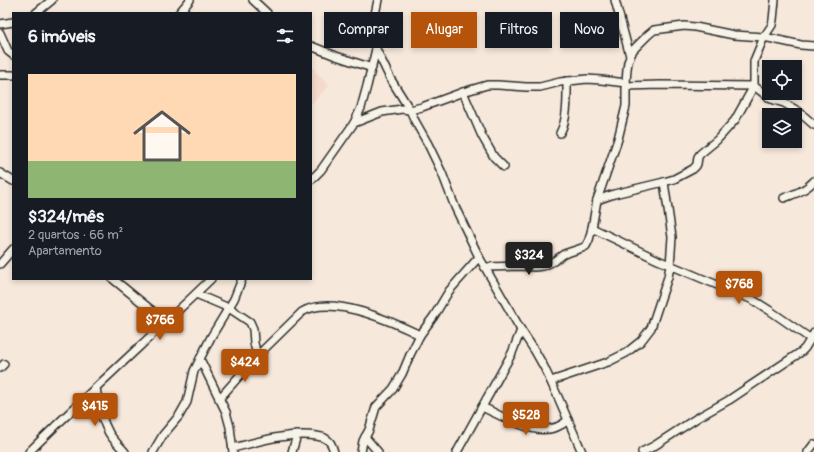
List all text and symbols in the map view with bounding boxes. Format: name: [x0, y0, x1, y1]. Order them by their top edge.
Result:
chip: Comprar: [324, 12, 403, 48]
chip: Alugar: [411, 12, 477, 48]
chip: Filtros: [485, 12, 552, 48]
chip: Novo: [560, 12, 619, 48]
icon: filters: [274, 25, 296, 47]
text: 6 imóveis: [28, 26, 95, 47]
map controls: [762, 60, 802, 148]
button: locate: [762, 60, 802, 100]
icon: home: [126, 100, 198, 172]
button: layers: [762, 108, 802, 148]
text: $324/mês: [28, 206, 104, 227]
text: 2 quartos · 66 m²: [28, 227, 123, 243]
pin: $324: [505, 242, 553, 276]
text: Apartamento: [28, 243, 102, 259]
text: $324: [514, 247, 544, 263]
pin: $768: [715, 271, 763, 305]
text: $768: [725, 276, 753, 292]
pin: $766: [136, 307, 184, 341]
text: $766: [145, 312, 175, 328]
pin: $424: [221, 349, 269, 383]
text: $424: [230, 354, 260, 370]
pin: $415: [71, 393, 119, 427]
text: $415: [82, 398, 108, 414]
pin: $528: [502, 402, 550, 436]
text: $528: [512, 407, 540, 423]

